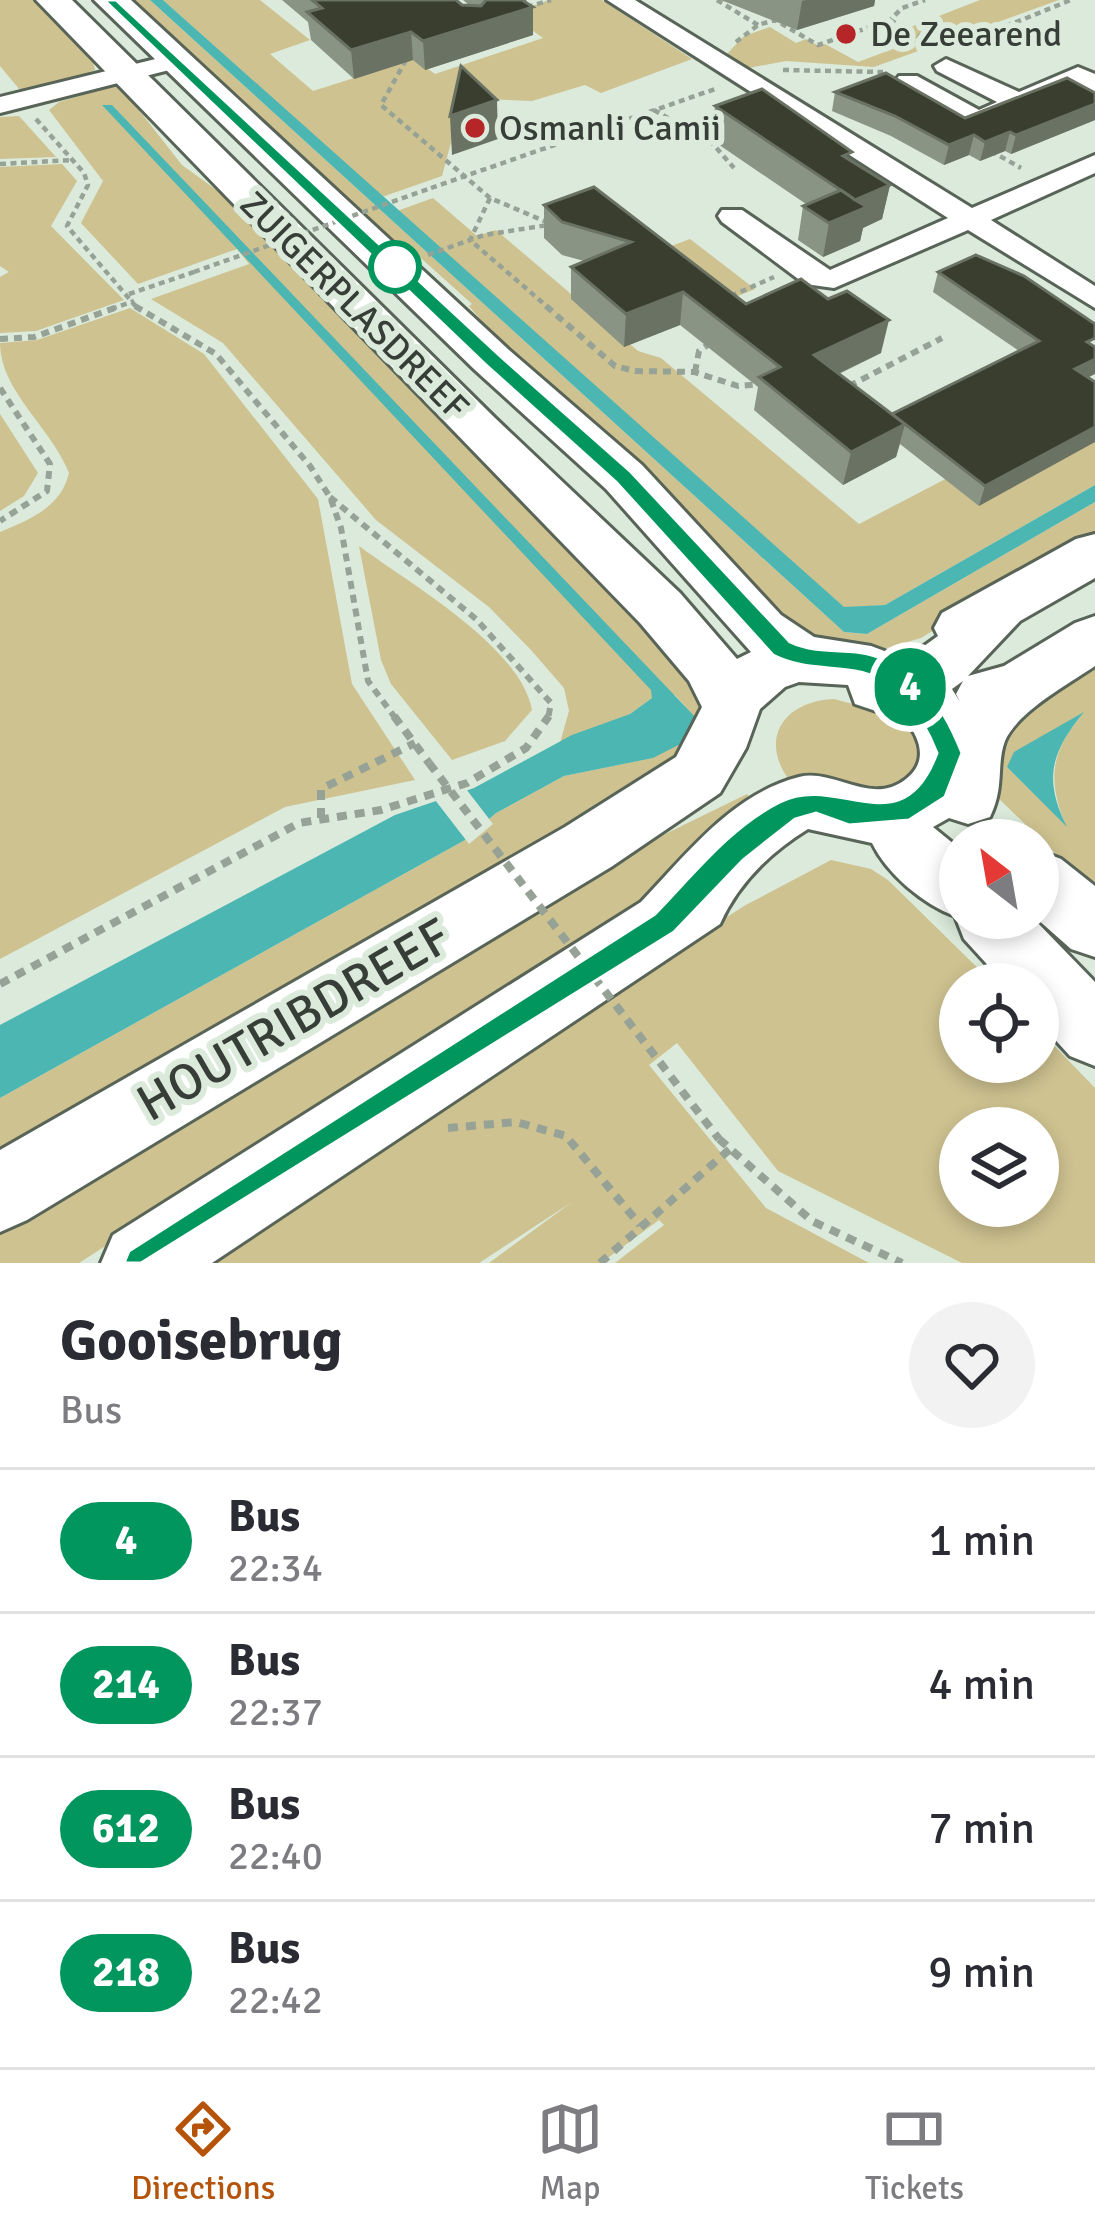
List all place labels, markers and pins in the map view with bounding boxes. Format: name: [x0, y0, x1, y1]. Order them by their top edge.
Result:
place label: De Zeearend: [870, 12, 1062, 57]
marker: De Zeearend: [833, 21, 859, 47]
place label: Osmanli Camii: [499, 106, 721, 151]
marker: Osmanli Camii: [462, 115, 488, 141]
unlabelled marker: [370, 242, 420, 292]

